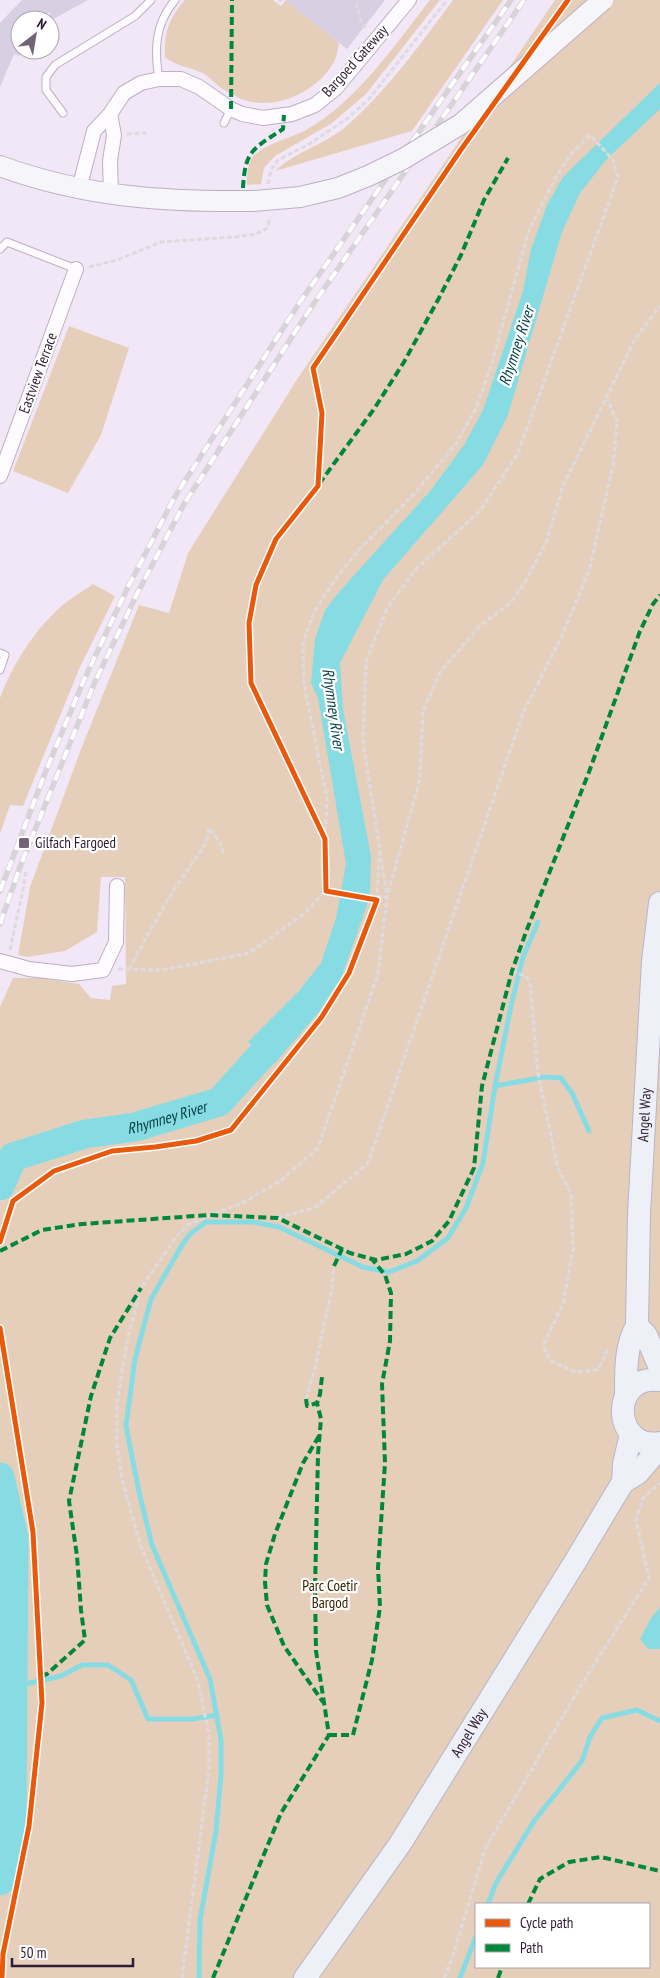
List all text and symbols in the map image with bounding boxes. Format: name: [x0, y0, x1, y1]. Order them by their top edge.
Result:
north arrow: [10, 10, 60, 60]
text: N: [34, 14, 50, 34]
street label: Bargoed Gateway: [317, 21, 392, 100]
water label: Rhymney River: [494, 302, 539, 388]
street label: Eastview Terrace: [14, 330, 61, 416]
water label: Rhymney River: [318, 667, 350, 753]
place label: Gilfach Fargoed: [35, 833, 116, 852]
marker: Gilfach Fargoed: [17, 836, 31, 850]
street label: Angel Way: [633, 1087, 655, 1142]
water label: Rhymney River: [126, 1096, 211, 1138]
park label: Parc Coetir Bargod: [302, 1576, 359, 1612]
street label: Angel Way: [446, 1704, 491, 1761]
legend: [475, 1903, 650, 1968]
text: Cycle path: [520, 1913, 573, 1932]
scale bar: [12, 1936, 134, 1968]
text: Path: [520, 1938, 543, 1957]
text: 50 m: [20, 1943, 46, 1962]

